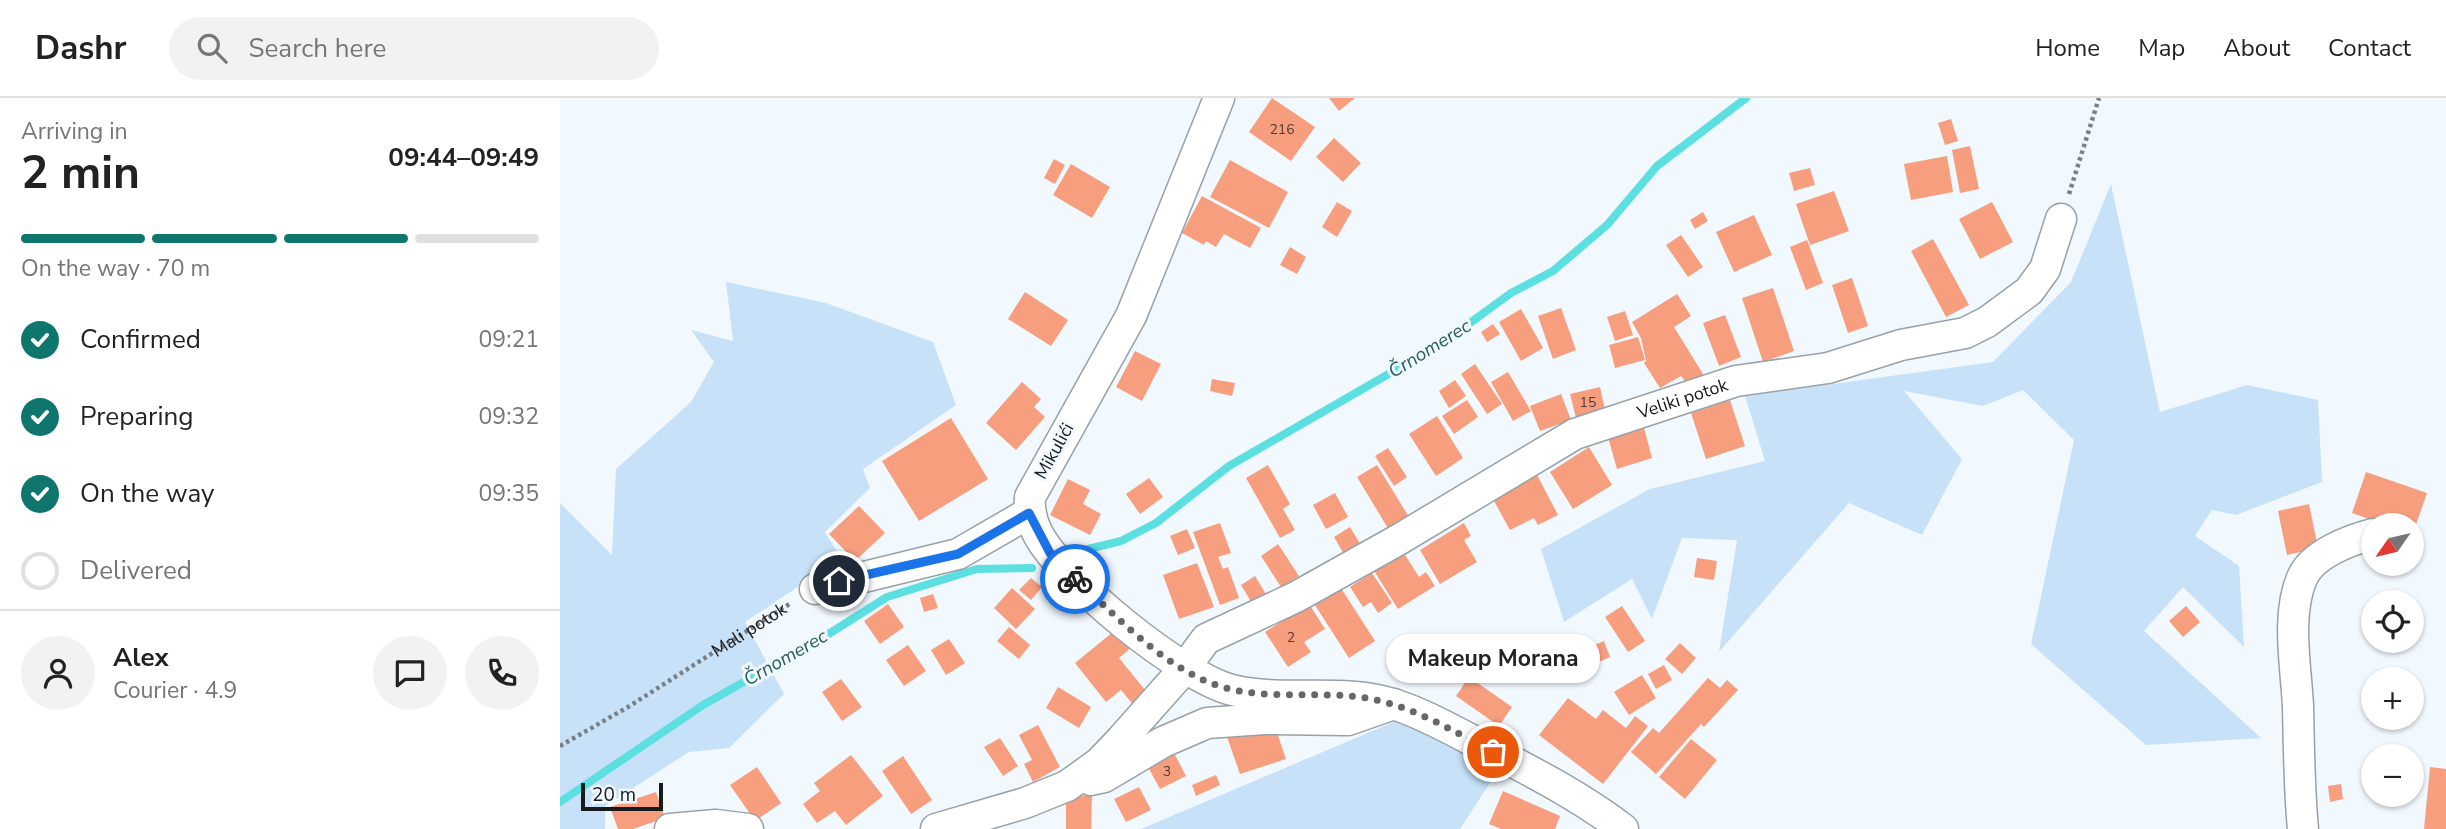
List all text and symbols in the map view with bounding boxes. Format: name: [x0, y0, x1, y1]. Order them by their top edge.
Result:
search box: [169, 17, 659, 80]
text: Dashr: [35, 26, 127, 71]
icon: search: [193, 29, 231, 67]
text: Search here: [249, 31, 386, 66]
text: Home: [2035, 32, 2100, 64]
text: Map: [2138, 32, 2185, 64]
text: About: [2223, 32, 2290, 64]
text: Contact: [2328, 32, 2411, 64]
text: Arriving in: [21, 116, 128, 147]
house number: 216: [1269, 120, 1295, 139]
text: 09:44–09:49: [388, 140, 539, 175]
text: 2 min: [21, 141, 140, 204]
text: On the way · 70 m: [21, 253, 210, 284]
water label: Črnomerec: [1383, 313, 1476, 384]
icon: check: [21, 321, 59, 359]
text: Confirmed: [80, 322, 201, 357]
text: 09:21: [479, 324, 539, 355]
street label: Veliki potok: [1633, 372, 1732, 425]
house number: 15: [1580, 393, 1596, 412]
icon: check: [21, 398, 59, 436]
text: Preparing: [80, 399, 193, 434]
text: 09:32: [479, 401, 539, 432]
street label: Mikulići: [1029, 419, 1079, 483]
icon: check: [21, 475, 59, 513]
text: On the way: [80, 476, 214, 511]
text: 09:35: [479, 478, 539, 509]
north arrow: [2361, 513, 2424, 576]
map controls: [2361, 513, 2424, 807]
courier: [1040, 544, 1110, 614]
pin: [809, 551, 869, 611]
text: Delivered: [80, 553, 192, 588]
icon: bike: [1056, 560, 1094, 598]
icon: home: [820, 562, 858, 600]
button: locate: [2361, 590, 2424, 653]
street label: Mali potok: [707, 596, 792, 663]
water label: Črnomerec: [739, 623, 832, 692]
house number: 2: [1287, 628, 1295, 647]
callout: Makeup Morana: [1386, 633, 1600, 682]
button: person: [21, 636, 95, 710]
button: chat: [373, 636, 447, 710]
button: phone: [465, 636, 539, 710]
text: Alex: [113, 640, 169, 675]
text: Makeup Morana: [1407, 643, 1579, 674]
button: +: [2361, 667, 2424, 730]
text: Courier · 4.9: [113, 675, 237, 706]
pin: [1463, 722, 1523, 782]
icon: bag: [1474, 733, 1512, 771]
button: −: [2361, 744, 2424, 807]
house number: 3: [1163, 762, 1171, 781]
scale bar: [581, 780, 663, 812]
text: 20 m: [592, 782, 636, 808]

